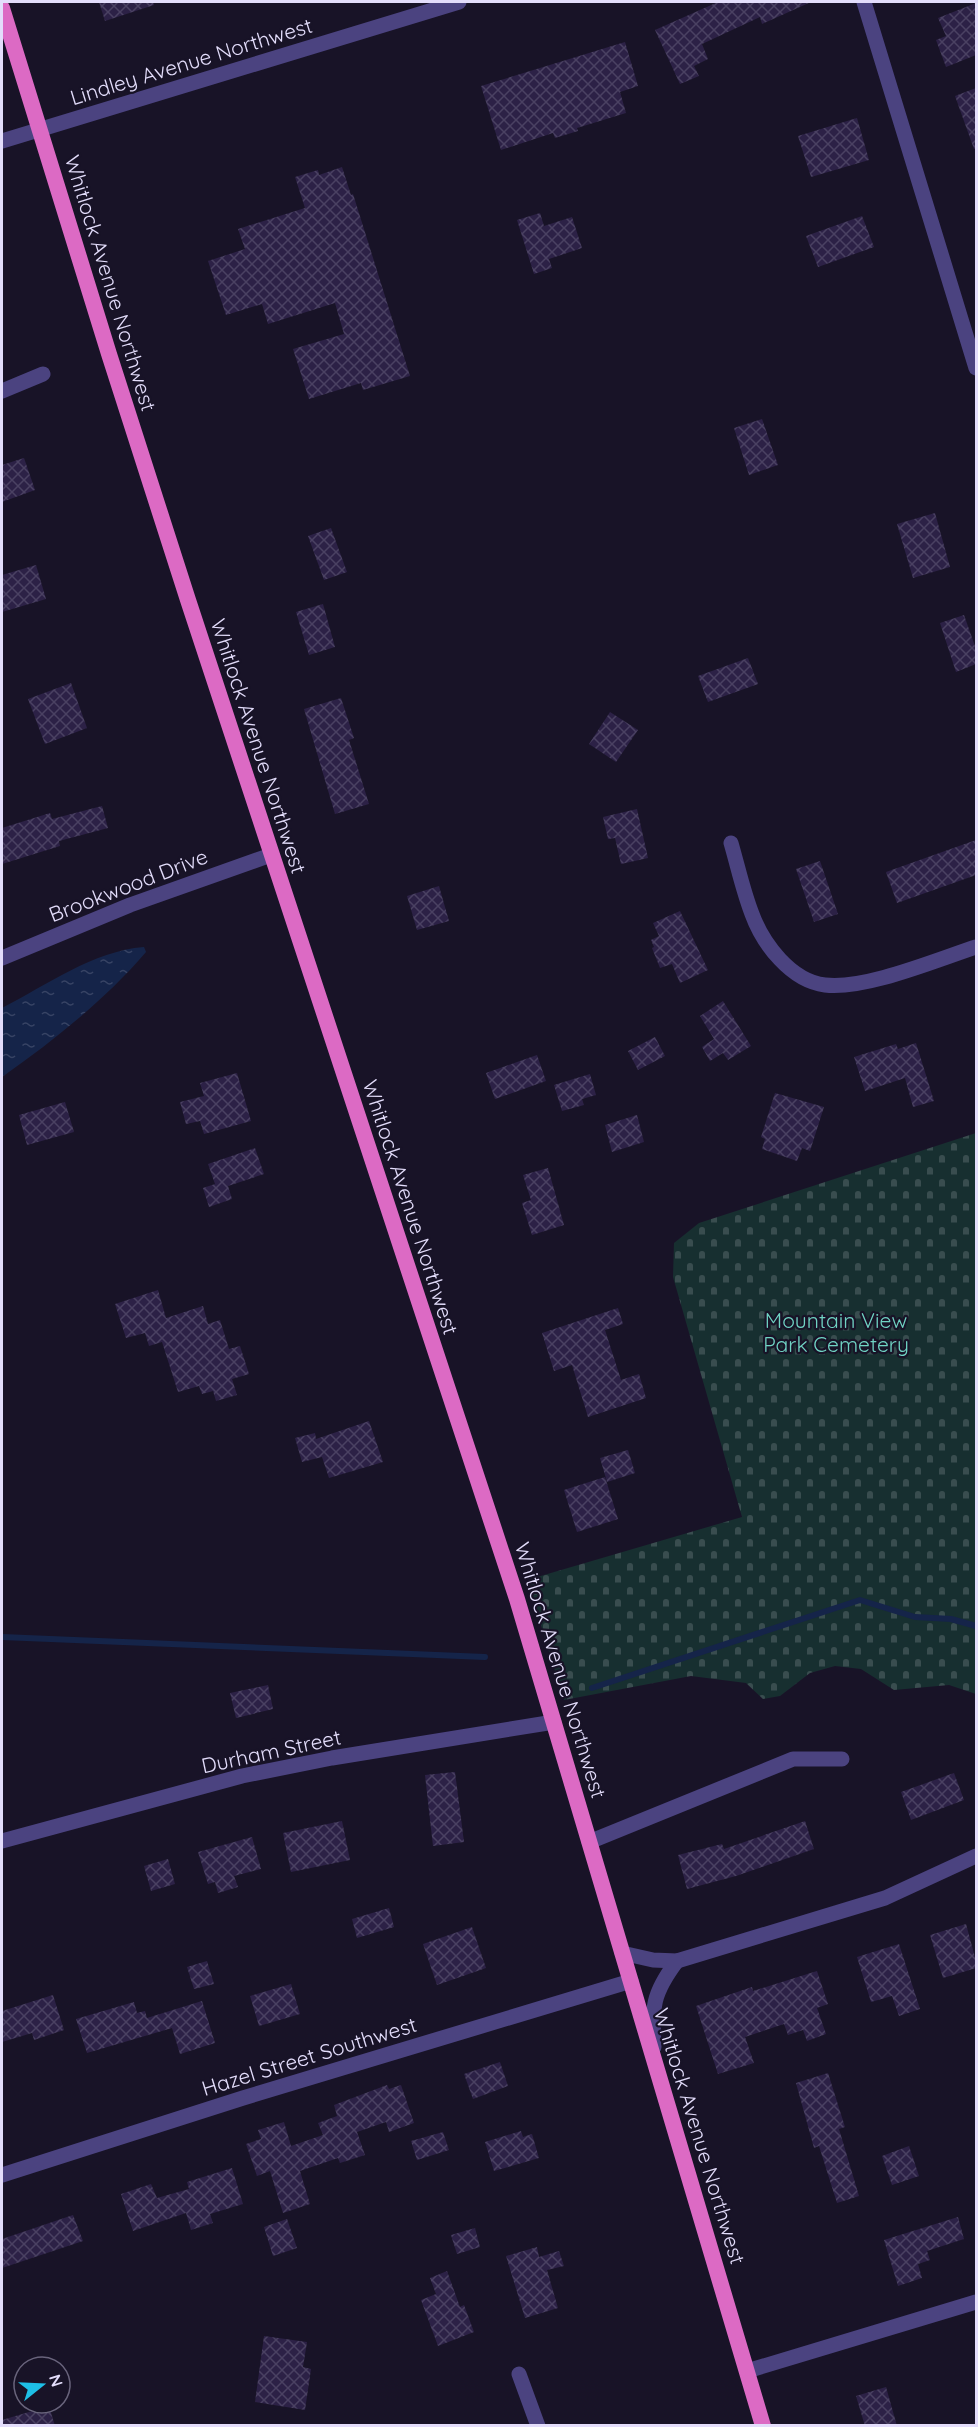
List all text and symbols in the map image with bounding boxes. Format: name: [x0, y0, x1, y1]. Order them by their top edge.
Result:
street label: Lindley Avenue Northwest: [67, 12, 315, 110]
street label: Whitlock Avenue Northwest: [60, 152, 162, 414]
street label: Whitlock Avenue Northwest: [205, 615, 313, 877]
street label: Brookwood Drive: [45, 843, 211, 927]
street label: Whitlock Avenue Northwest: [357, 1076, 465, 1338]
park label: Mountain View Park Cemetery: [763, 1307, 909, 1357]
street label: Whitlock Avenue Northwest: [510, 1539, 612, 1801]
street label: Durham Street: [199, 1724, 343, 1778]
street label: Whitlock Avenue Northwest: [649, 2005, 751, 2267]
street label: Hazel Street Southwest: [198, 2011, 420, 2101]
north arrow: [12, 2355, 72, 2415]
text: N: [45, 2372, 68, 2389]

